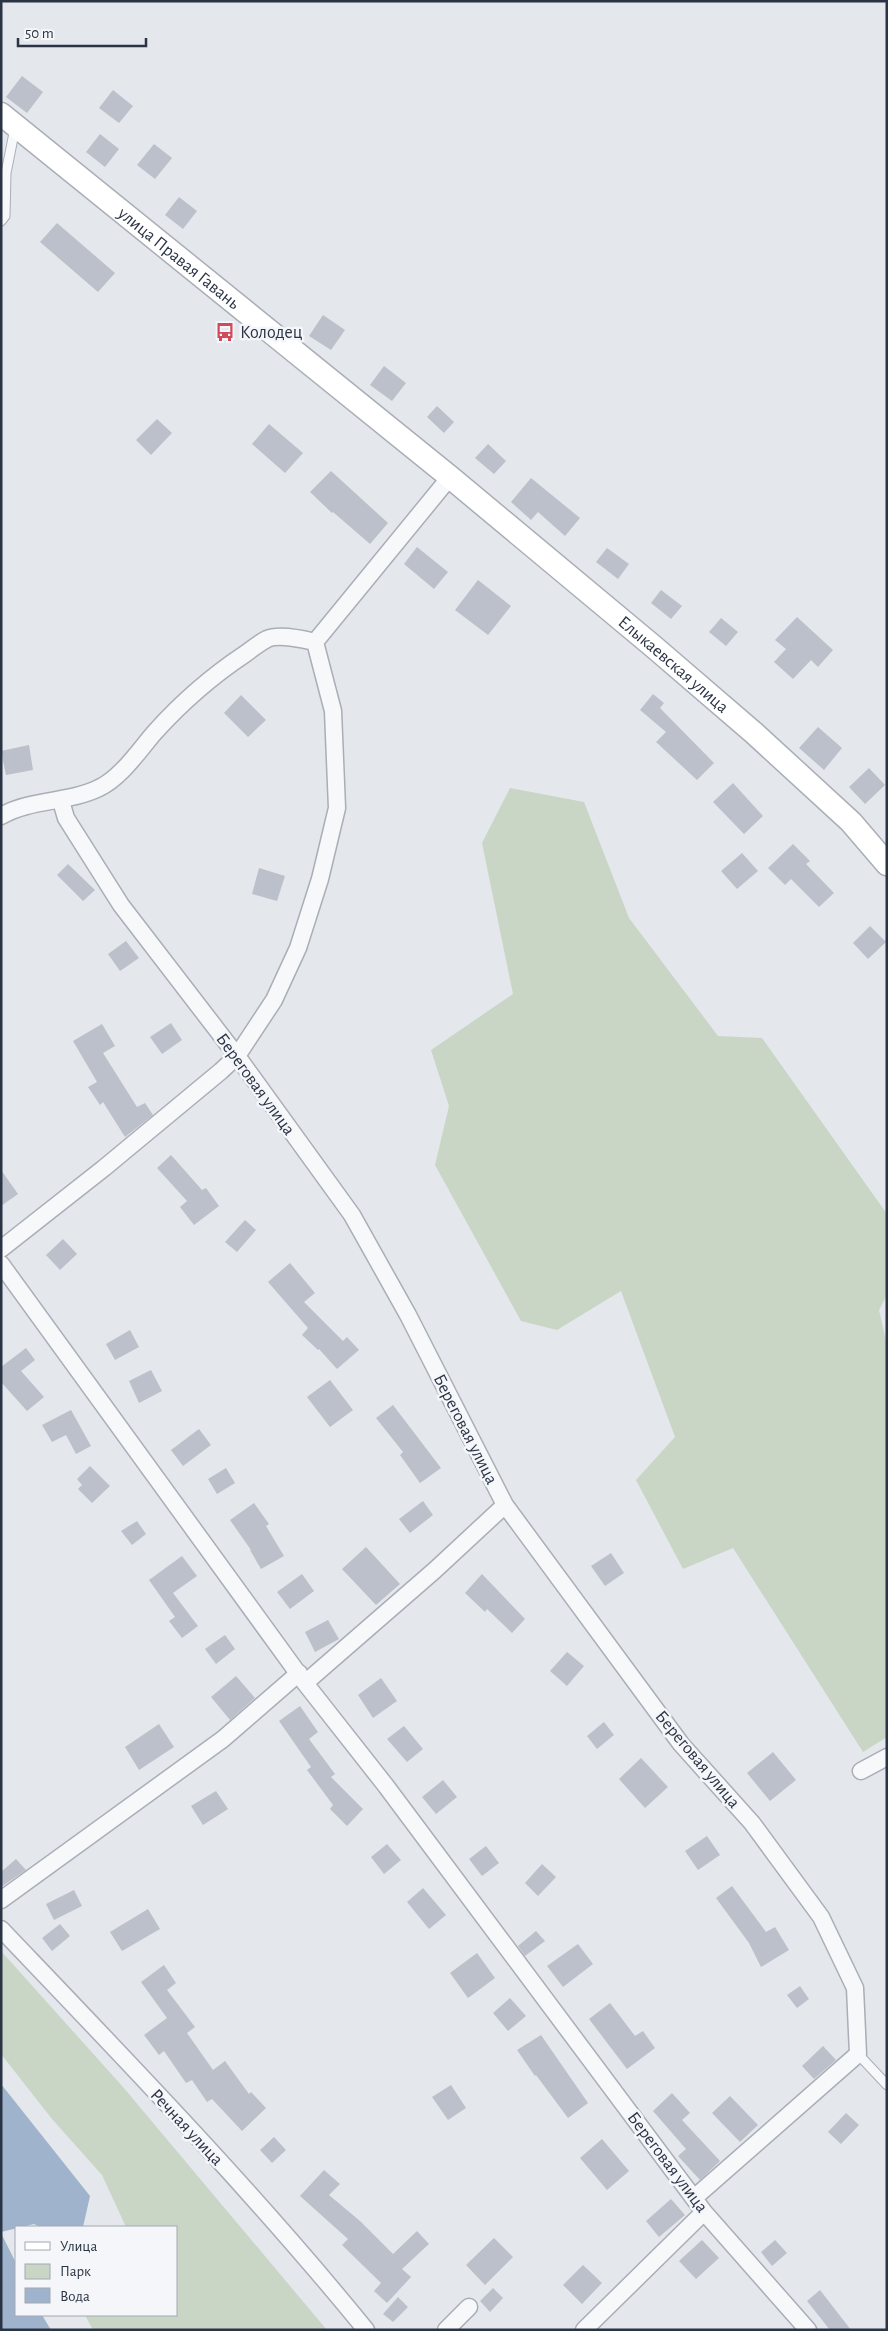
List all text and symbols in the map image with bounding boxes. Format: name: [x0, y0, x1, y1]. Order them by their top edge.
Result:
scale bar: [18, 15, 145, 47]
text: 50 m: [25, 26, 54, 41]
street label: улица Правая Гавань: [113, 204, 243, 313]
bus stop icon: Колодец: [214, 321, 236, 343]
place label: Колодец: [240, 324, 303, 342]
street label: Елыкаевская улица: [614, 613, 732, 717]
street label: Береговая улица: [212, 1030, 298, 1139]
street label: Береговая улица: [430, 1371, 501, 1487]
street label: Береговая улица: [651, 1708, 743, 1812]
street label: Речная улица: [147, 2086, 226, 2169]
street label: Береговая улица: [624, 2109, 711, 2216]
legend: [15, 2226, 178, 2316]
text: Улица: [60, 2239, 97, 2254]
text: Парк: [60, 2264, 91, 2279]
text: Вода: [60, 2289, 90, 2304]

